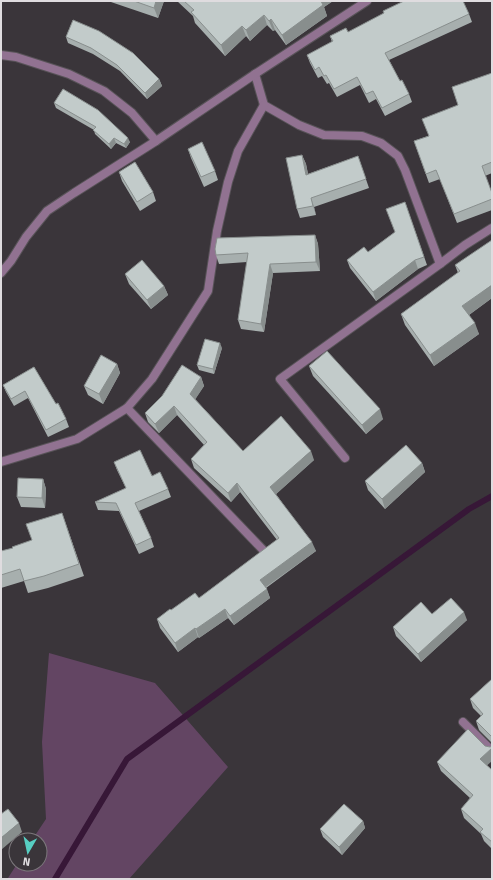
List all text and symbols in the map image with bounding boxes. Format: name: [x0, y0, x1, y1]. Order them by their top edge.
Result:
north arrow: [8, 832, 48, 872]
text: N: [22, 854, 31, 868]

